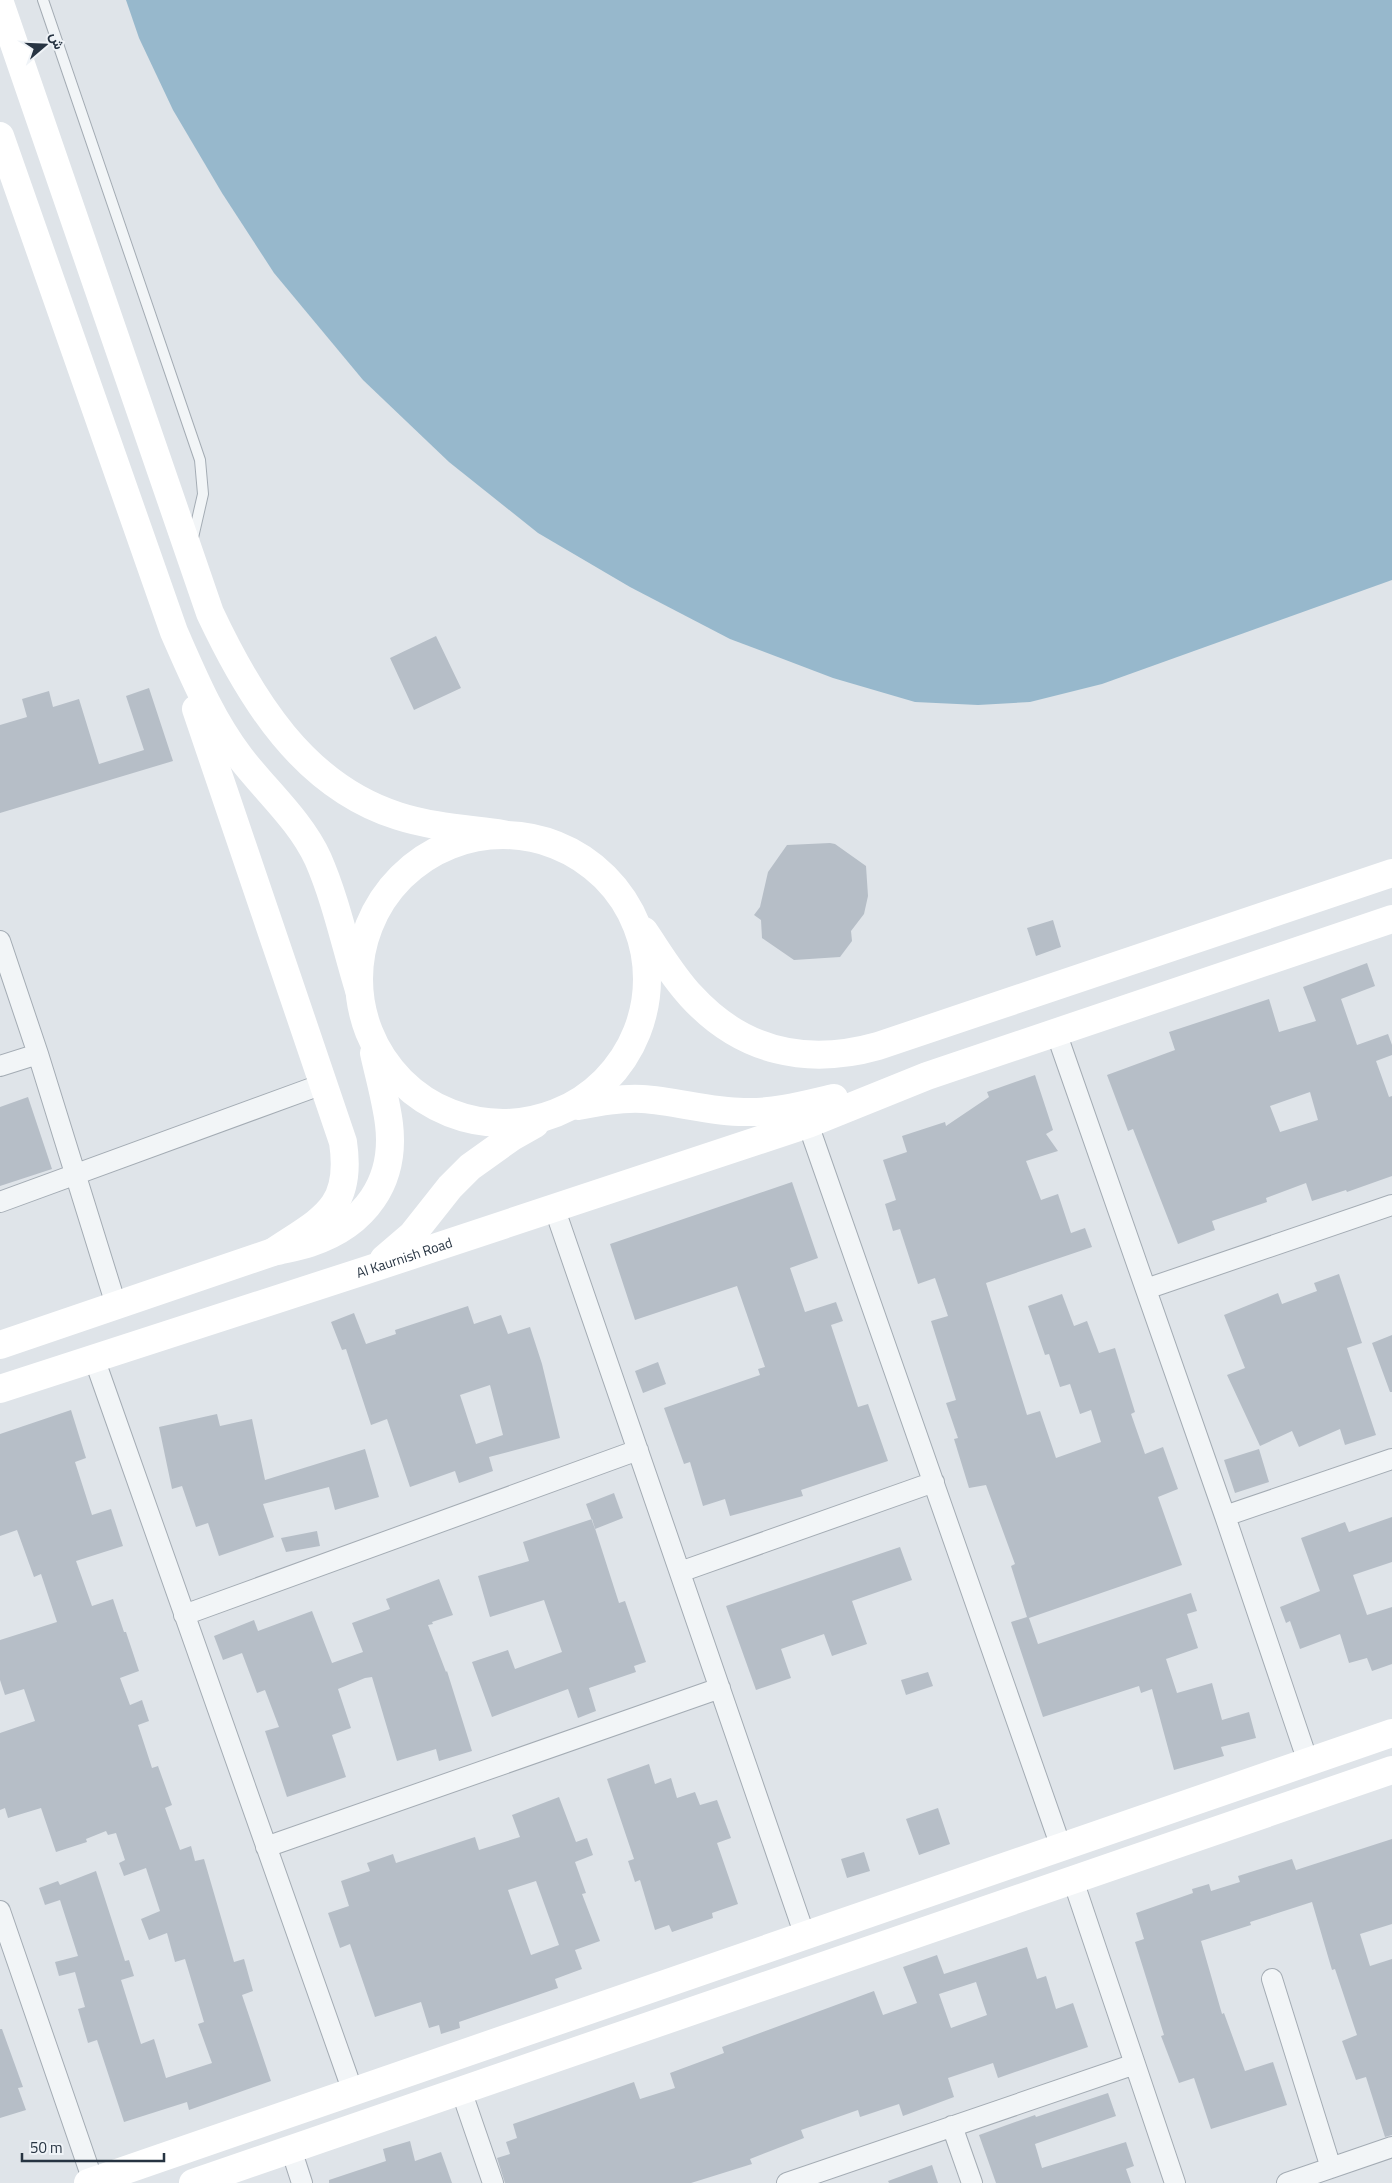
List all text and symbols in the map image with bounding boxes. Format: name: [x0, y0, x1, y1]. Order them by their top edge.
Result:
north arrow: [20, 20, 70, 70]
text: ش: [45, 29, 70, 52]
street label: Al Kaurnish Road: [353, 1232, 455, 1283]
scale bar: [22, 2130, 165, 2162]
text: 50 m: [30, 2136, 63, 2159]

